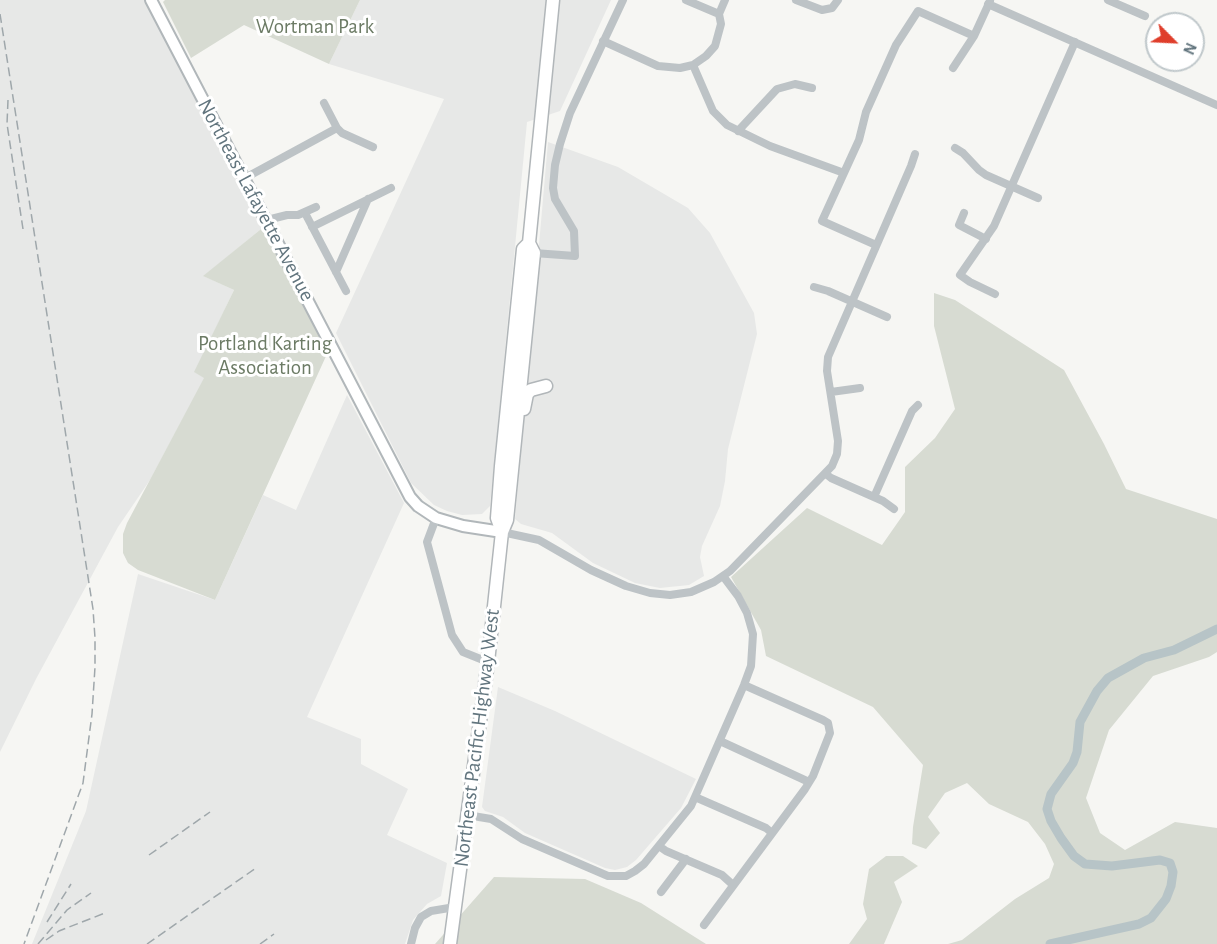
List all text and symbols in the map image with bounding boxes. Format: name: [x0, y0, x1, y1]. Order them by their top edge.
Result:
north arrow: [1145, 12, 1205, 72]
park label: Wortman Park: [256, 14, 374, 40]
text: N: [1180, 40, 1199, 57]
street label: Northeast Lafayette Avenue: [192, 95, 320, 305]
park label: Portland Karting Association: [198, 331, 332, 381]
street label: Northeast Pacific Highway West: [449, 607, 505, 869]

